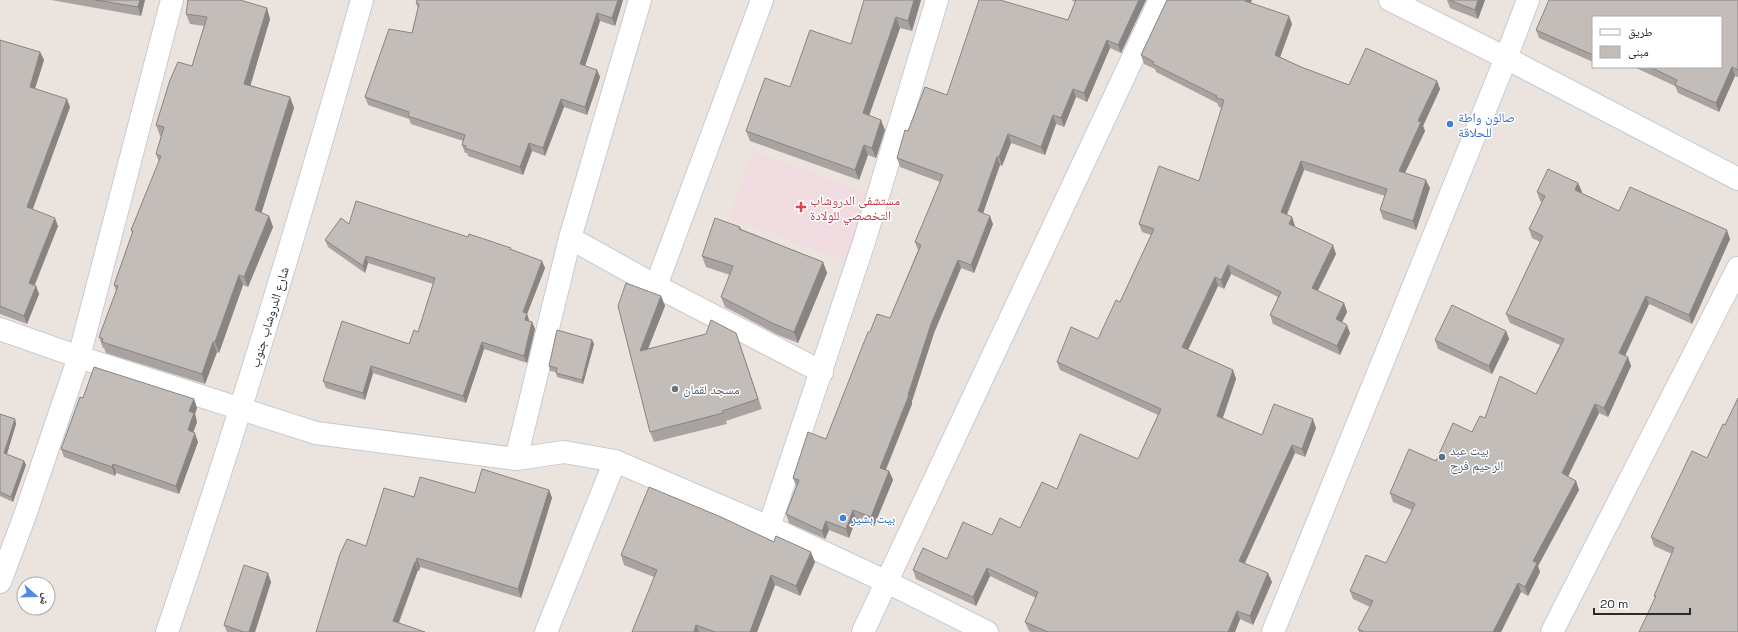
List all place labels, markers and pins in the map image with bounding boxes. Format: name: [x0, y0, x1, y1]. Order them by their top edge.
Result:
place label: صالون واطة للحلاقة: [1458, 109, 1515, 141]
marker: صالون واطة للحلاقة: [1445, 119, 1455, 129]
place label: مستشفى الدروشاب التخصصي للولادة: [810, 192, 900, 226]
marker: مستشفى الدروشاب التخصصي للولادة: [795, 201, 807, 213]
place label: مسجد لقمان: [683, 381, 740, 398]
marker: مسجد لقمان: [670, 384, 680, 394]
place label: بيت عبد الرحيم فرح: [1450, 442, 1503, 475]
marker: بيت عبد الرحيم فرح: [1437, 452, 1447, 462]
place label: بيت بشير: [850, 510, 895, 527]
marker: بيت بشير: [838, 513, 848, 523]

